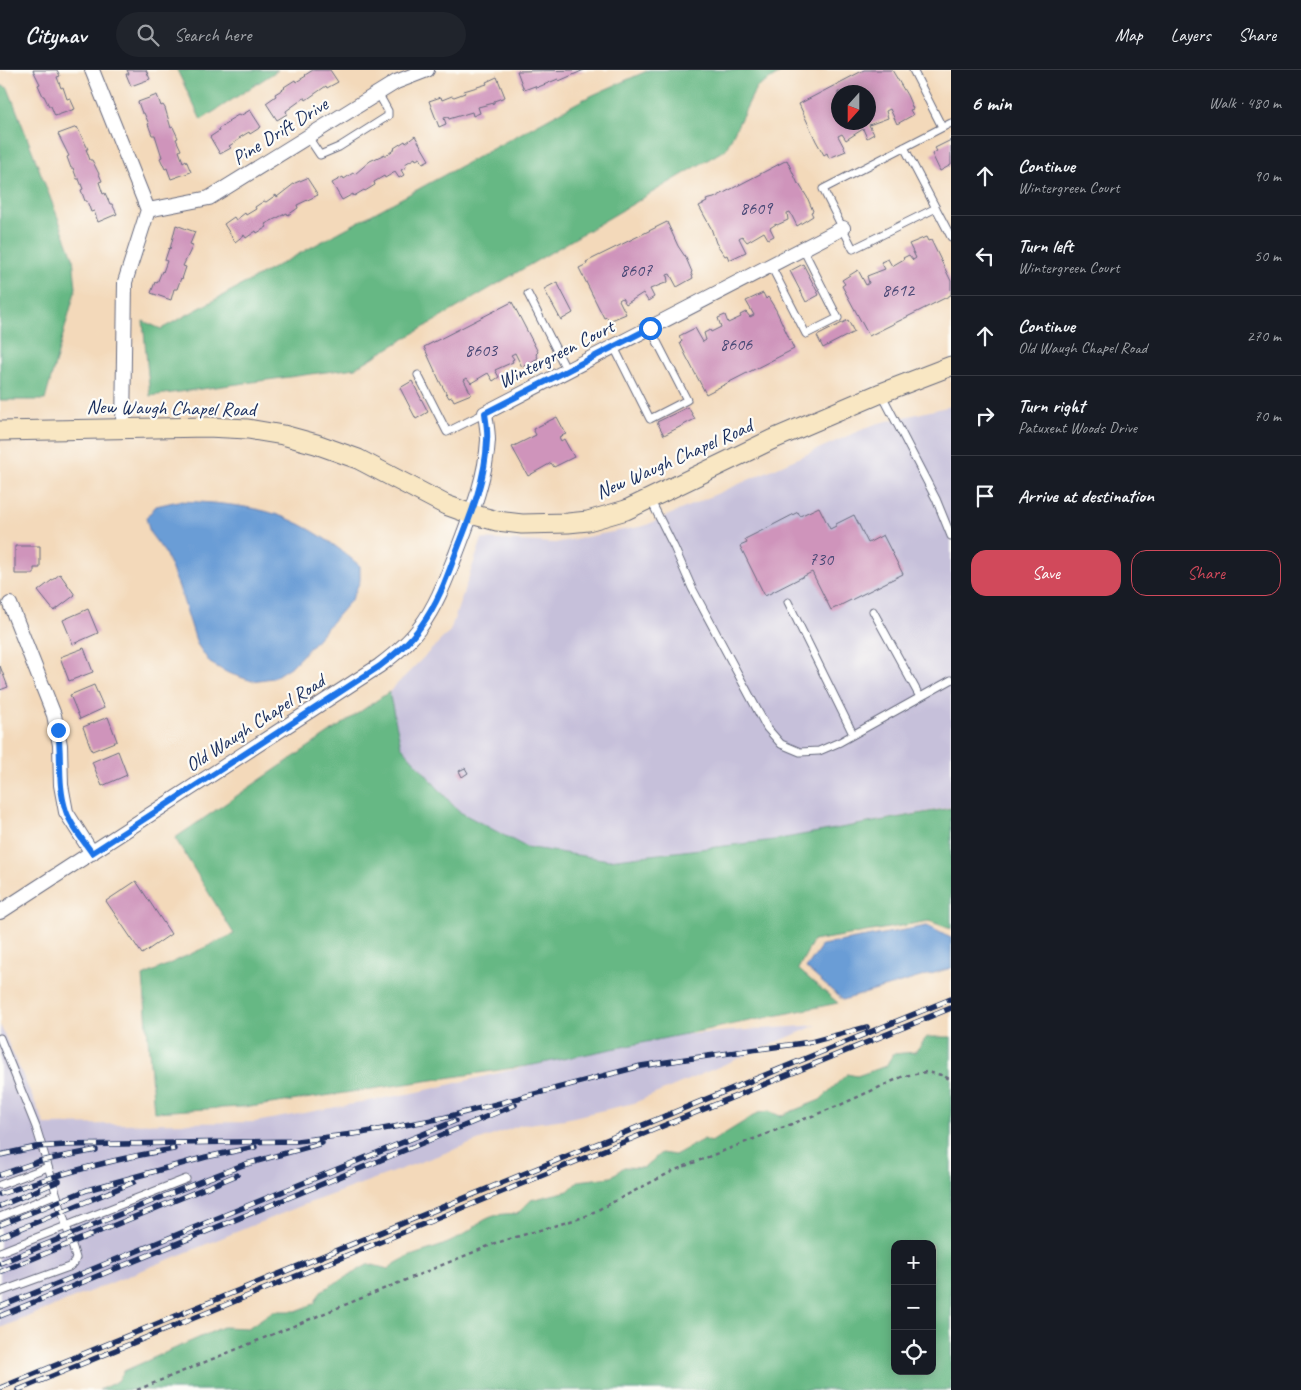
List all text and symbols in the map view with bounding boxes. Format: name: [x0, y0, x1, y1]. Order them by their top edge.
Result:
search box: [116, 12, 466, 57]
text: Citynav: [25, 20, 86, 50]
icon: search: [134, 21, 162, 49]
text: Search here: [174, 23, 251, 47]
text: Map: [1115, 24, 1143, 46]
text: Layers: [1171, 24, 1210, 46]
text: Share: [1238, 24, 1276, 46]
north arrow: [831, 85, 876, 130]
text: 6 min: [971, 90, 1012, 116]
street label: Pine Drift Drive: [227, 91, 334, 170]
text: Walk · 480 m: [1209, 93, 1281, 113]
text: Continue: [1018, 154, 1075, 178]
icon: ahead: [971, 162, 999, 190]
text: 90 m: [1254, 166, 1281, 186]
text: Wintergreen Court: [1018, 178, 1120, 198]
house number: 8609: [740, 197, 774, 219]
text: Turn left: [1018, 234, 1073, 258]
icon: left: [971, 242, 999, 270]
text: 50 m: [1254, 246, 1281, 266]
text: Wintergreen Court: [1018, 258, 1120, 278]
house number: 8607: [620, 259, 653, 281]
house number: 8612: [882, 279, 916, 301]
street label: Wintergreen Court: [494, 313, 620, 394]
text: Continue: [1018, 314, 1075, 338]
route start: [639, 317, 662, 340]
icon: ahead: [971, 322, 999, 350]
text: 270 m: [1247, 326, 1281, 346]
house number: 8606: [720, 333, 753, 355]
text: Old Waugh Chapel Road: [1018, 338, 1147, 358]
house number: 8603: [465, 339, 499, 361]
street label: New Waugh Chapel Road: [86, 394, 259, 422]
text: Turn right: [1018, 394, 1085, 418]
icon: right: [971, 402, 999, 430]
text: 70 m: [1254, 406, 1281, 426]
street label: New Waugh Chapel Road: [592, 412, 759, 505]
text: Patuxent Woods Drive: [1018, 418, 1137, 438]
icon: arrive: [971, 482, 999, 510]
text: Arrive at destination: [1018, 484, 1154, 508]
house number: 730: [809, 548, 835, 570]
button: Save: [971, 550, 1121, 596]
button: Share: [1131, 550, 1281, 596]
street label: Old Waugh Chapel Road: [181, 667, 332, 777]
route end: [47, 719, 70, 742]
map controls: [891, 1240, 936, 1375]
button: +: [891, 1240, 936, 1285]
button: −: [891, 1285, 936, 1330]
button: locate: [891, 1330, 936, 1375]

